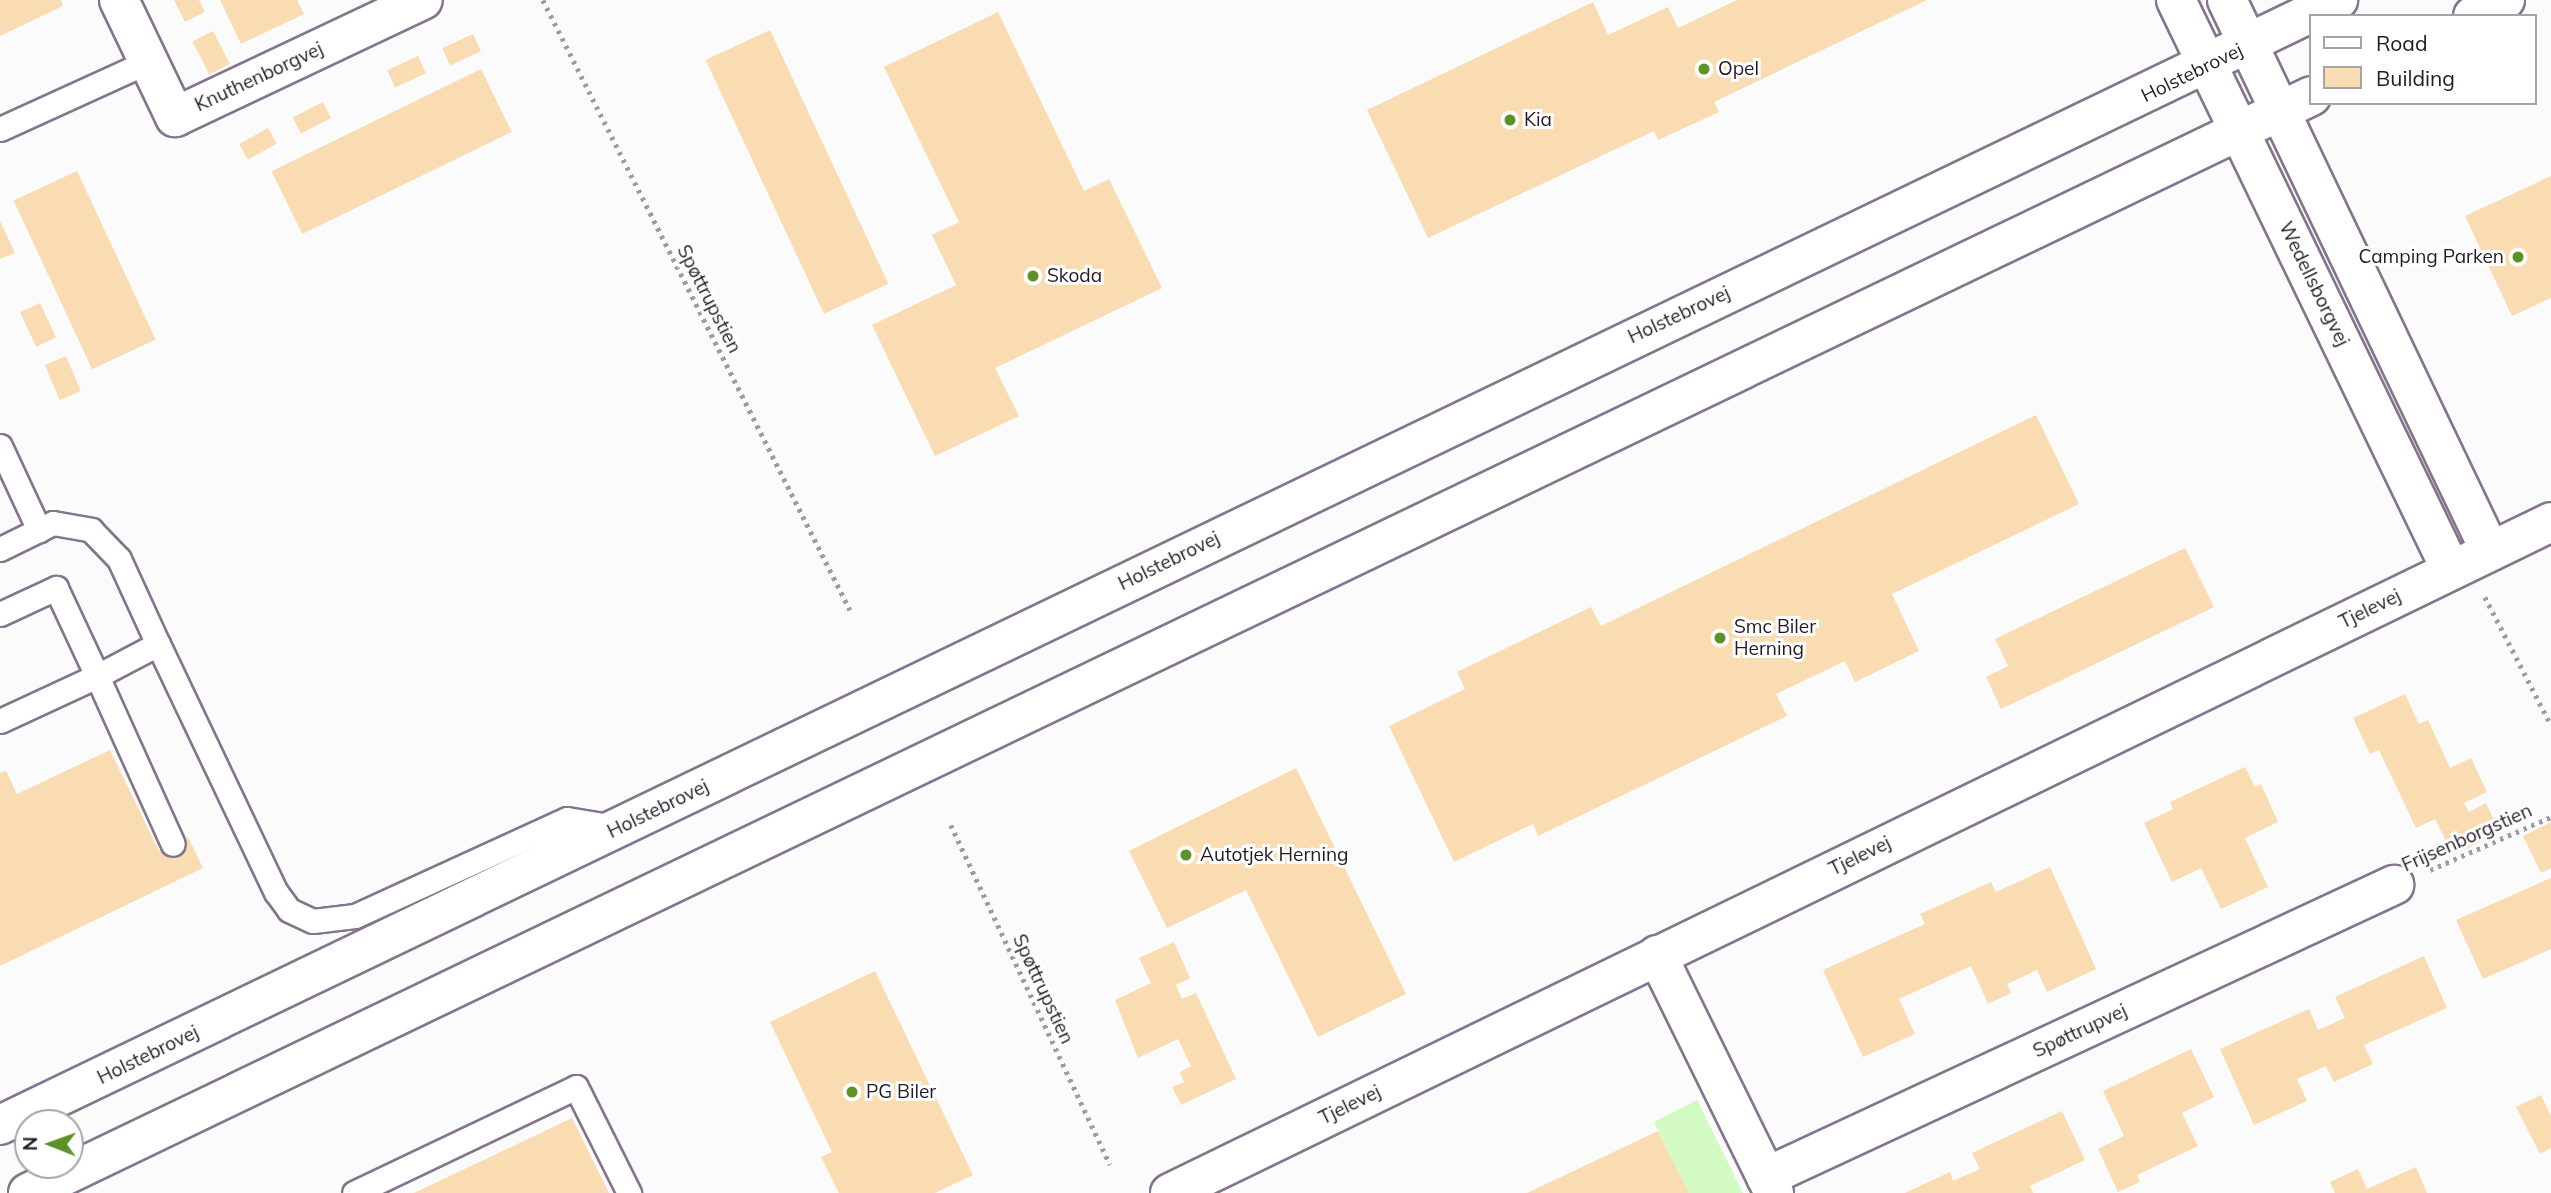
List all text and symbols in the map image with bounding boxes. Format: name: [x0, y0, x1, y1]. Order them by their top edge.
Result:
legend: [2310, 14, 2537, 105]
text: Road: [2376, 30, 2427, 56]
street label: Knuthenborgvej: [191, 37, 327, 117]
street label: Holstebrovej: [2138, 39, 2246, 107]
place label: Opel: [1718, 58, 1759, 80]
marker: Opel: [1696, 61, 1712, 77]
text: Building: [2376, 65, 2455, 91]
place label: Kia: [1524, 109, 1552, 131]
marker: Kia: [1502, 112, 1518, 128]
street label: Wedellsborgvej: [2274, 218, 2354, 350]
street label: Spøttrupstien: [672, 241, 746, 357]
place label: Camping Parken: [2359, 246, 2504, 268]
marker: Camping Parken: [2510, 249, 2526, 265]
place label: Skoda: [1047, 265, 1102, 287]
marker: Skoda: [1025, 268, 1041, 284]
street label: Holstebrovej: [1624, 281, 1734, 349]
street label: Holstebrovej: [1115, 527, 1223, 595]
street label: Tjelevej: [2335, 584, 2405, 634]
place label: Smc Biler Herning: [1734, 616, 1816, 660]
marker: Smc Biler Herning: [1712, 630, 1728, 646]
street label: Holstebrovej: [604, 775, 712, 843]
street label: Frijsenborgstien: [2399, 799, 2535, 877]
street label: Tjelevej: [1825, 831, 1895, 881]
place label: Autotjek Herning: [1200, 844, 1349, 866]
marker: Autotjek Herning: [1178, 847, 1194, 863]
street label: Spøttrupstien: [1008, 931, 1078, 1047]
street label: Spøttrupvej: [2029, 999, 2131, 1063]
street label: Holstebrovej: [94, 1021, 202, 1089]
street label: Tjelevej: [1315, 1080, 1385, 1130]
place label: PG Biler: [866, 1081, 936, 1103]
marker: PG Biler: [844, 1084, 860, 1100]
north arrow: [14, 1109, 84, 1179]
text: N: [18, 1136, 42, 1151]

